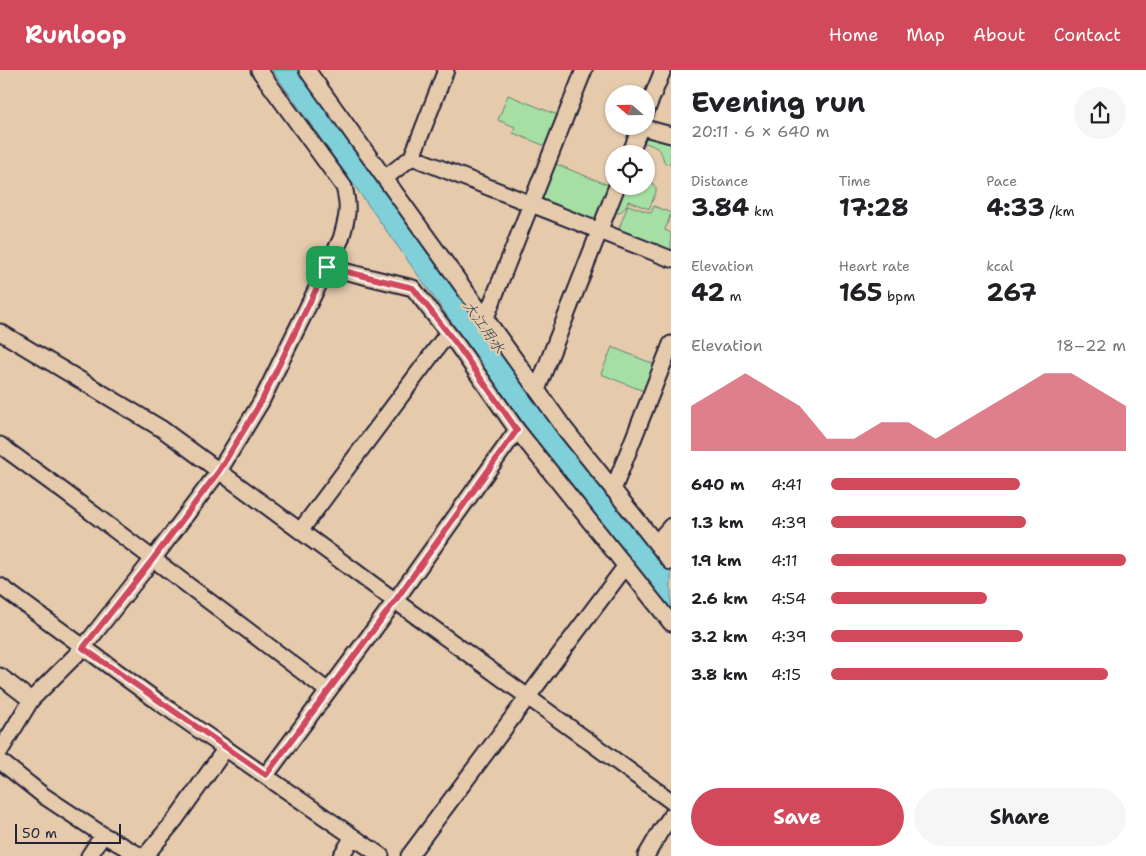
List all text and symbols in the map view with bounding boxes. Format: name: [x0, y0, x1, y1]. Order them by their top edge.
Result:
text: Runloop: [25, 19, 126, 51]
text: Home: [829, 23, 878, 47]
text: Map: [906, 23, 945, 47]
text: About: [973, 23, 1026, 47]
text: Contact: [1054, 23, 1121, 47]
text: Evening run: [691, 83, 866, 121]
north arrow: [605, 85, 655, 135]
map controls: [605, 85, 655, 195]
button: share: [1074, 87, 1126, 139]
text: 20:11 · 6 × 640 m: [691, 121, 830, 142]
button: locate: [605, 145, 655, 195]
text: Distance: [691, 172, 748, 190]
text: Time: [839, 172, 871, 190]
text: Pace: [986, 172, 1017, 190]
text: 3.84: [691, 190, 749, 224]
text: 17:28: [839, 190, 909, 224]
text: 4:33: [986, 190, 1045, 224]
text: km: [749, 202, 774, 220]
text: /km: [1045, 202, 1075, 220]
pin: [306, 246, 348, 288]
icon: arrive: [313, 253, 341, 281]
text: Elevation: [691, 257, 754, 275]
text: Heart rate: [839, 257, 910, 275]
text: kcal: [986, 257, 1014, 275]
text: 42: [691, 275, 725, 309]
text: 165: [839, 275, 882, 309]
text: 267: [986, 275, 1037, 309]
text: m: [725, 287, 741, 305]
text: bpm: [882, 287, 915, 305]
water label: 大江用水: [459, 297, 509, 357]
text: Elevation: [691, 335, 763, 356]
text: 18–22 m: [1056, 335, 1126, 356]
text: 640 m: [691, 474, 745, 495]
text: 4:41: [771, 474, 802, 495]
text: 1.3 km: [691, 512, 744, 533]
text: 4:39: [771, 512, 807, 533]
text: 1.9 km: [691, 550, 742, 571]
text: 4:11: [771, 550, 798, 571]
text: 2.6 km: [691, 588, 748, 609]
text: 4:54: [771, 588, 806, 609]
text: 3.2 km: [691, 626, 748, 647]
text: 4:39: [771, 626, 807, 647]
text: 3.8 km: [691, 664, 748, 685]
text: 4:15: [771, 664, 801, 685]
button: Save: [691, 788, 904, 846]
button: Share: [914, 788, 1126, 846]
scale bar: [15, 821, 121, 844]
text: 50 m: [22, 824, 57, 842]

